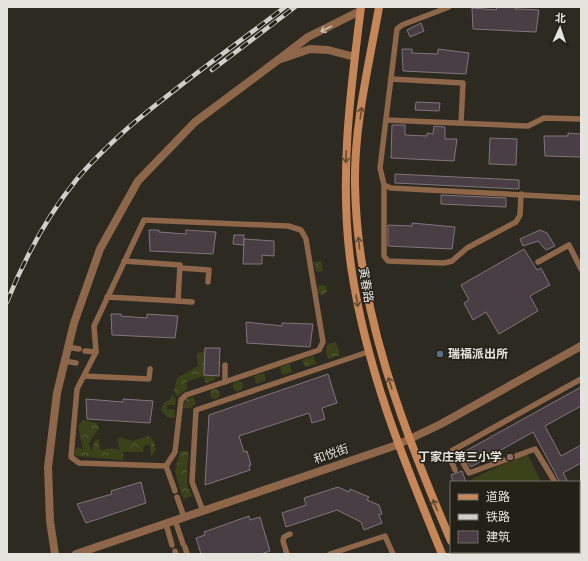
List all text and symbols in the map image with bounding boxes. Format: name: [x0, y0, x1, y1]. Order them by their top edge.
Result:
north arrow: [540, 8, 580, 48]
text: 北: [555, 10, 566, 26]
one-way arrow: [320, 25, 332, 33]
one-way arrow: [357, 107, 365, 120]
one-way arrow: [342, 150, 350, 163]
one-way arrow: [355, 237, 363, 250]
street label: 寅春路: [355, 266, 378, 304]
one-way arrow: [353, 294, 361, 307]
place label: 瑞福派出所: [448, 345, 508, 362]
marker: 瑞福派出所: [435, 349, 445, 359]
one-way arrow: [386, 377, 393, 390]
street label: 和悦街: [311, 440, 351, 467]
place label: 丁家庄第三小学: [418, 448, 502, 465]
marker: 丁家庄第三小学: [505, 452, 515, 462]
legend: [450, 481, 580, 553]
text: 道路: [486, 488, 510, 505]
one-way arrow: [431, 499, 439, 511]
text: 铁路: [486, 508, 510, 525]
text: 建筑: [486, 528, 510, 545]

